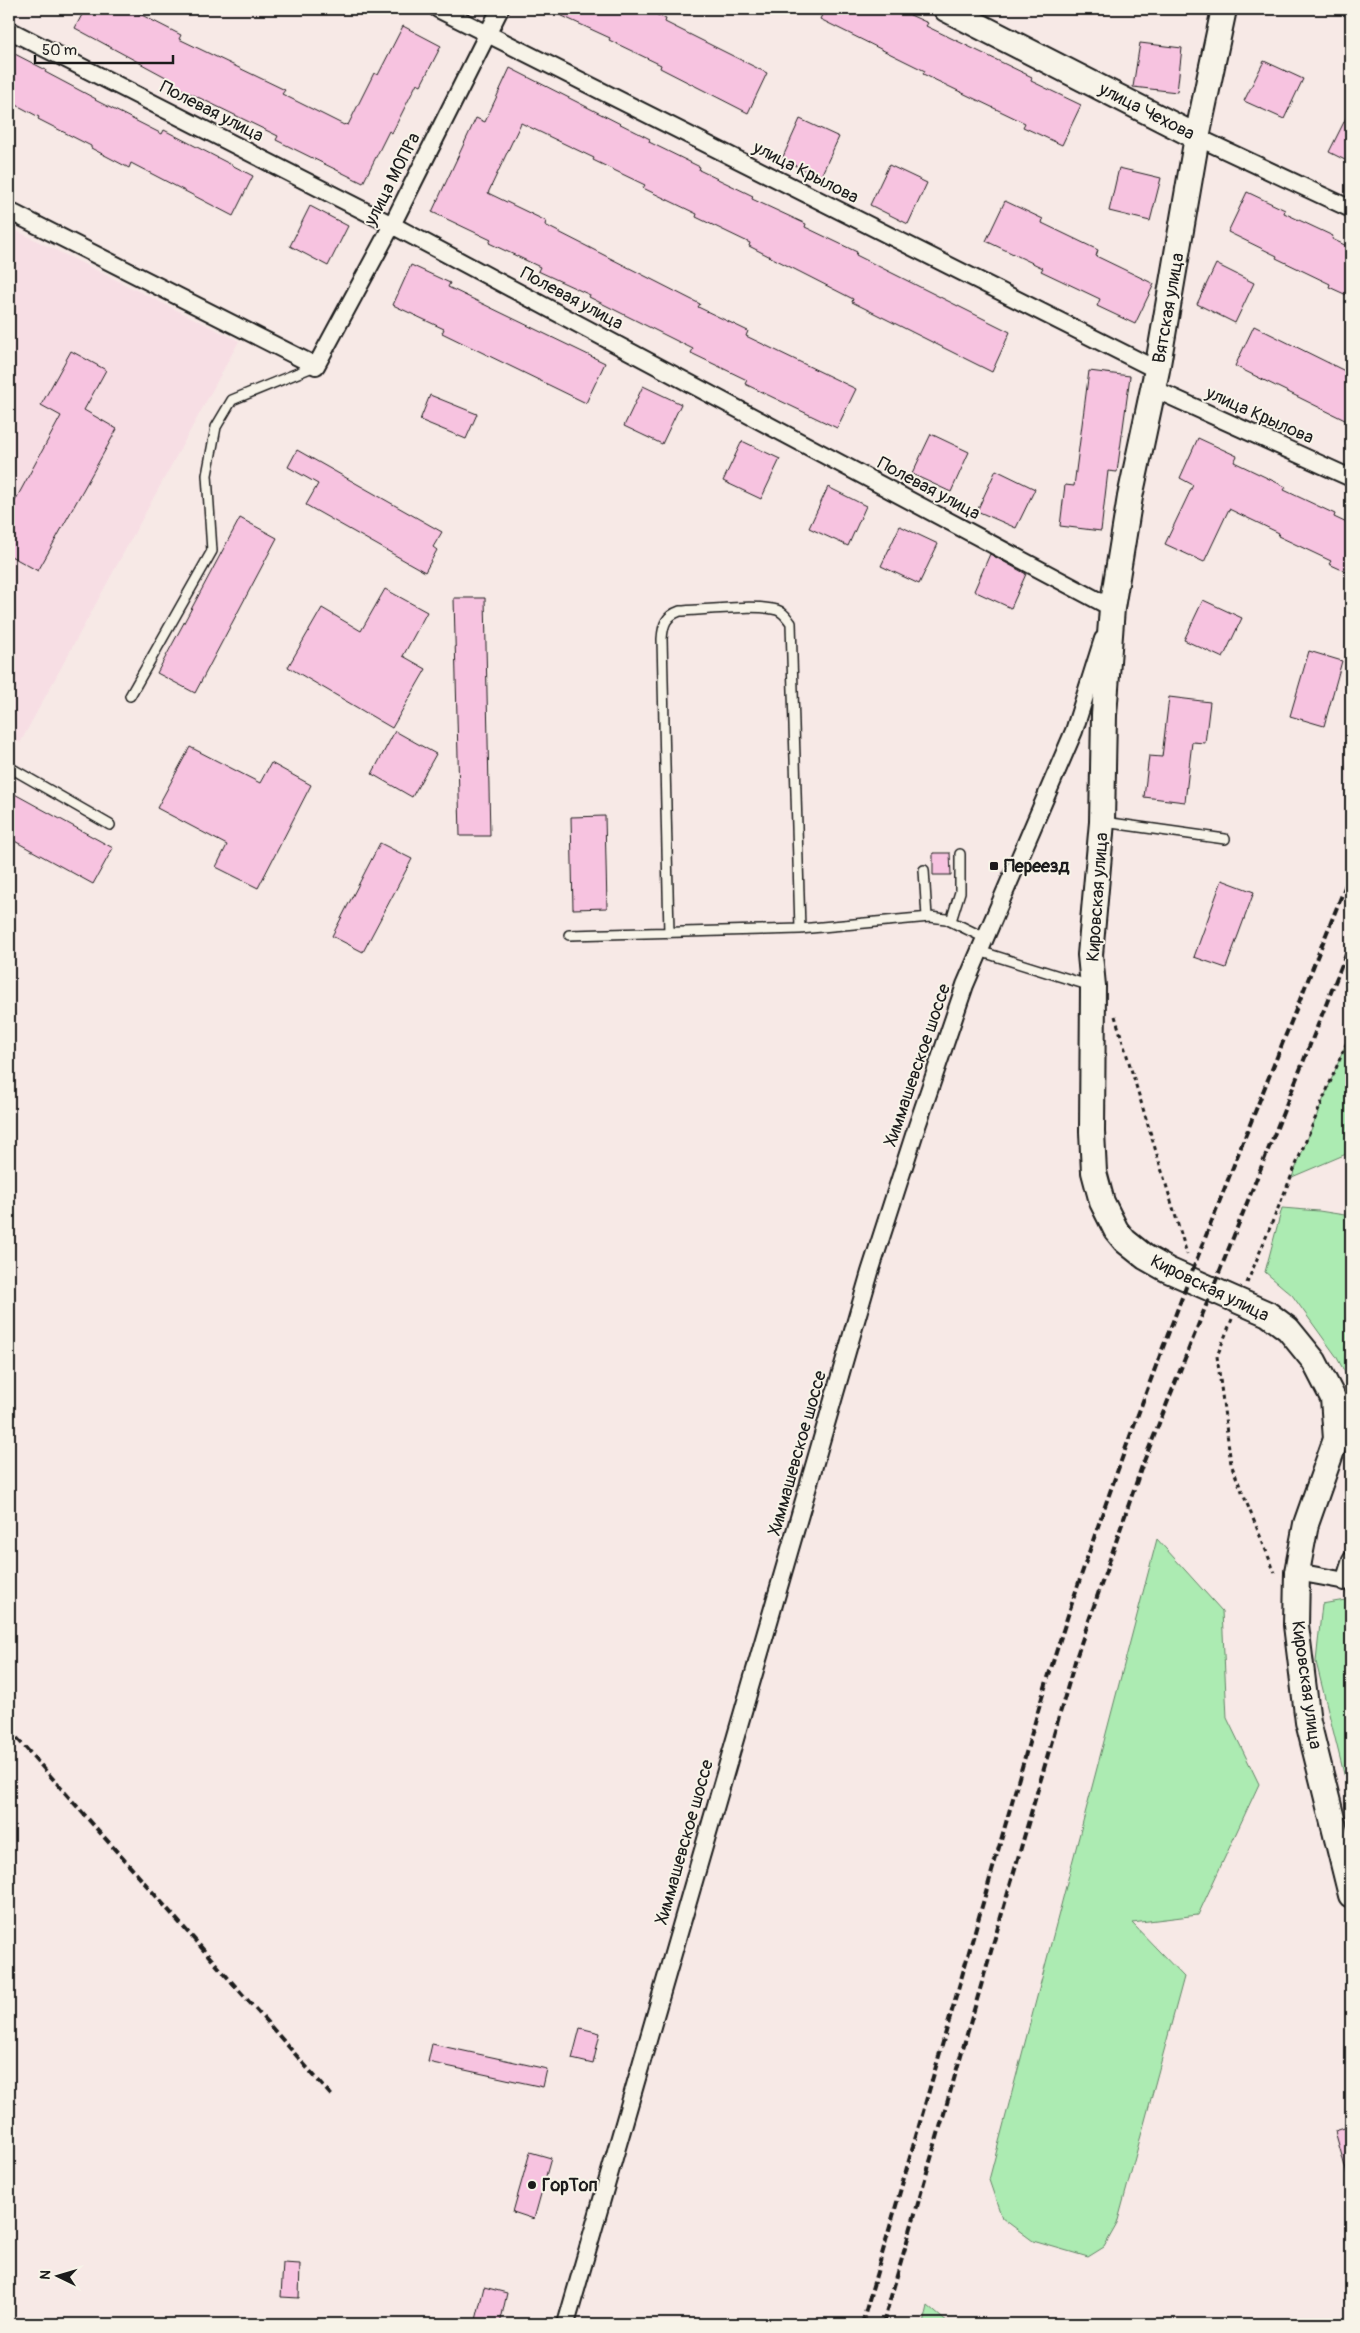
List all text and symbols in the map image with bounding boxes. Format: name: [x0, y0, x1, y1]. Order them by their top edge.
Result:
scale bar: [35, 32, 172, 64]
text: 50 m: [42, 41, 77, 60]
street label: Полевая улица: [156, 75, 267, 147]
street label: улица Чехова: [1094, 77, 1198, 145]
street label: улица МОПРа: [359, 129, 426, 230]
street label: улица Крылова: [748, 136, 862, 209]
street label: Вятская улица: [1147, 251, 1190, 365]
street label: Полевая улица: [516, 262, 627, 335]
street label: улица Крылова: [1201, 381, 1317, 449]
street label: Полевая улица: [873, 452, 984, 525]
street label: Кировская улица: [1082, 832, 1113, 962]
place label: Переезд: [1004, 855, 1070, 878]
marker: Переезд: [988, 860, 1000, 872]
street label: Химмашевское шоссе: [879, 981, 956, 1150]
street label: Кировская улица: [1147, 1250, 1273, 1327]
street label: Химмашевское шоссе: [763, 1368, 832, 1538]
street label: Кировская улица: [1286, 1619, 1327, 1751]
street label: Химмашевское шоссе: [650, 1757, 719, 1927]
place label: ГорТоп: [542, 2174, 598, 2197]
marker: ГорТоп: [526, 2179, 538, 2191]
north arrow: [32, 2250, 82, 2300]
text: N: [37, 2269, 54, 2280]

